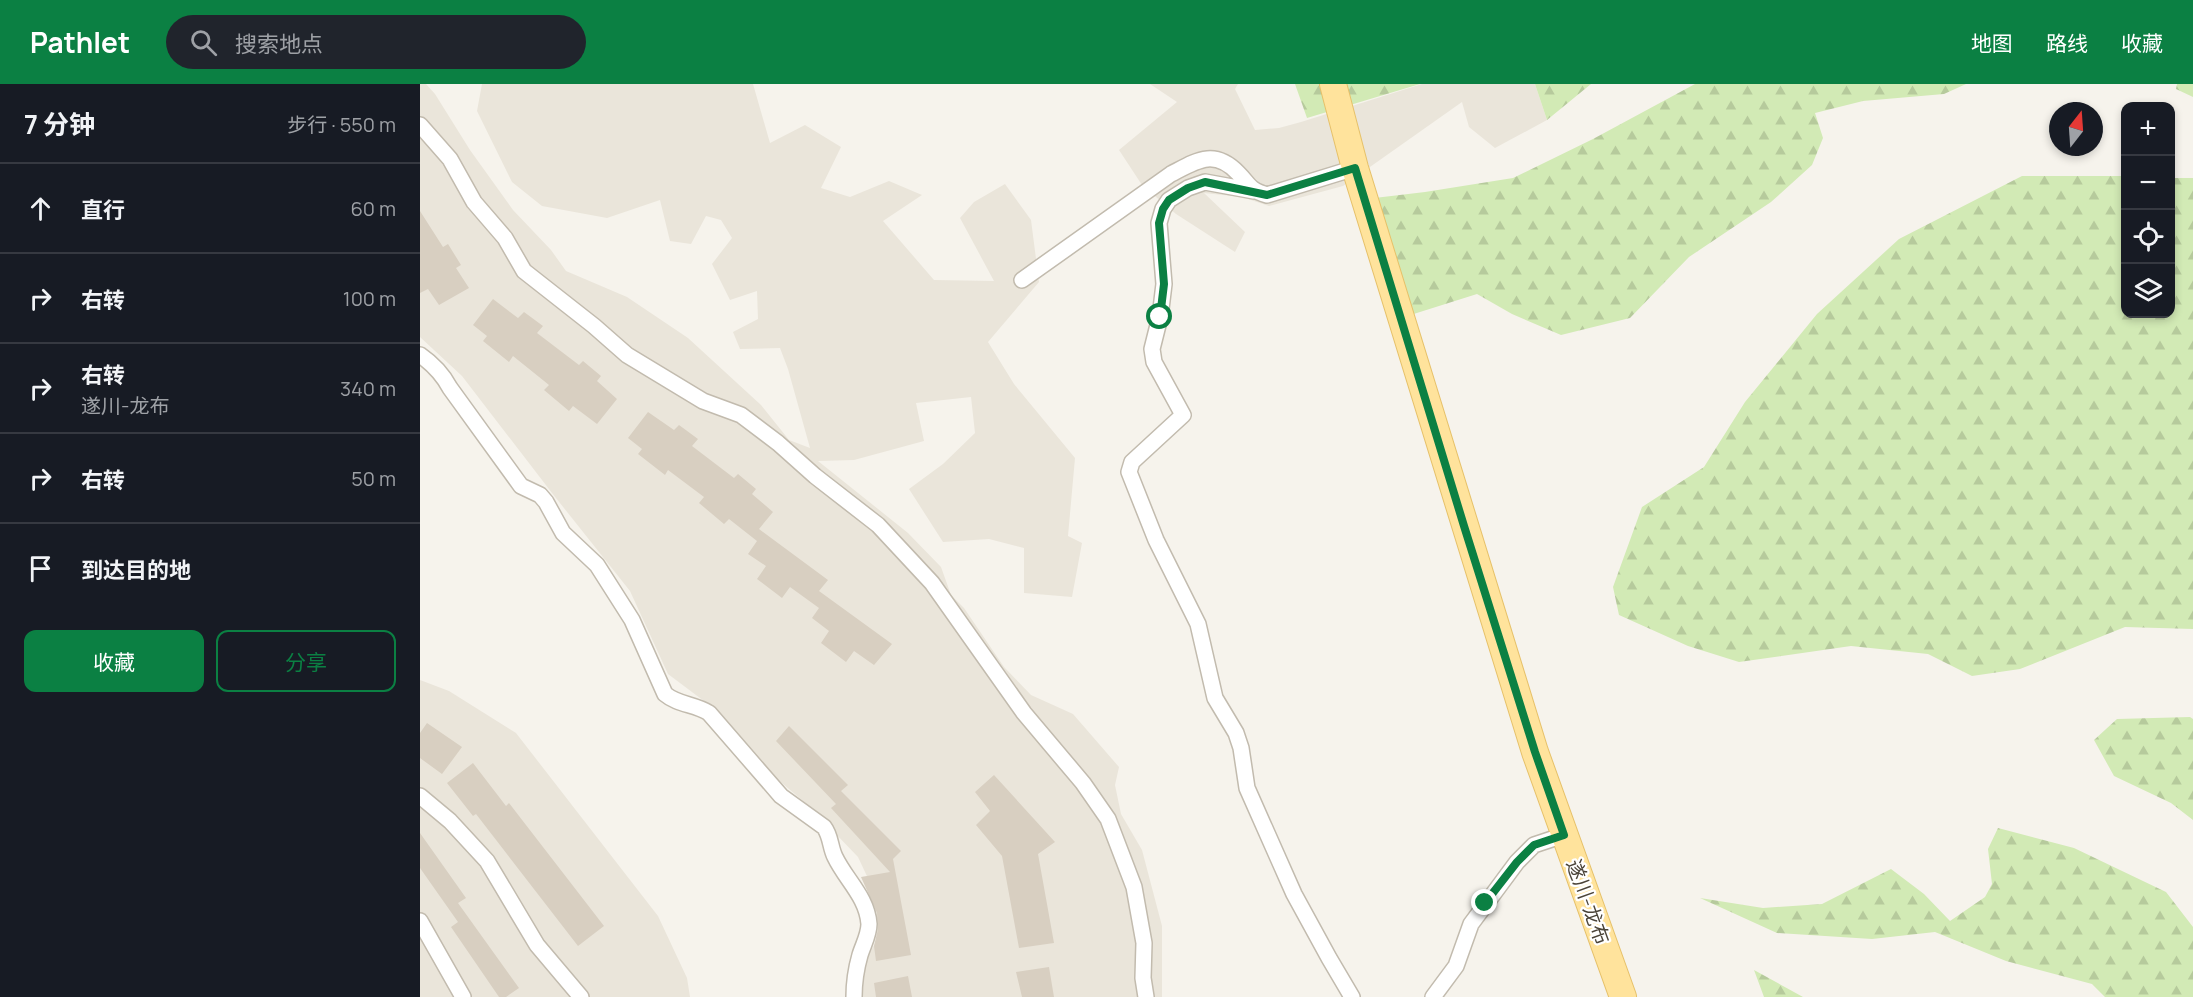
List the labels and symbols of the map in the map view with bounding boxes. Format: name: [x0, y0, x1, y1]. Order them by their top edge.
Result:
north arrow: [2049, 102, 2103, 156]
route start: [1146, 303, 1172, 329]
street label: 遂川-龙布: [1561, 856, 1616, 948]
route end: [1471, 889, 1497, 915]

